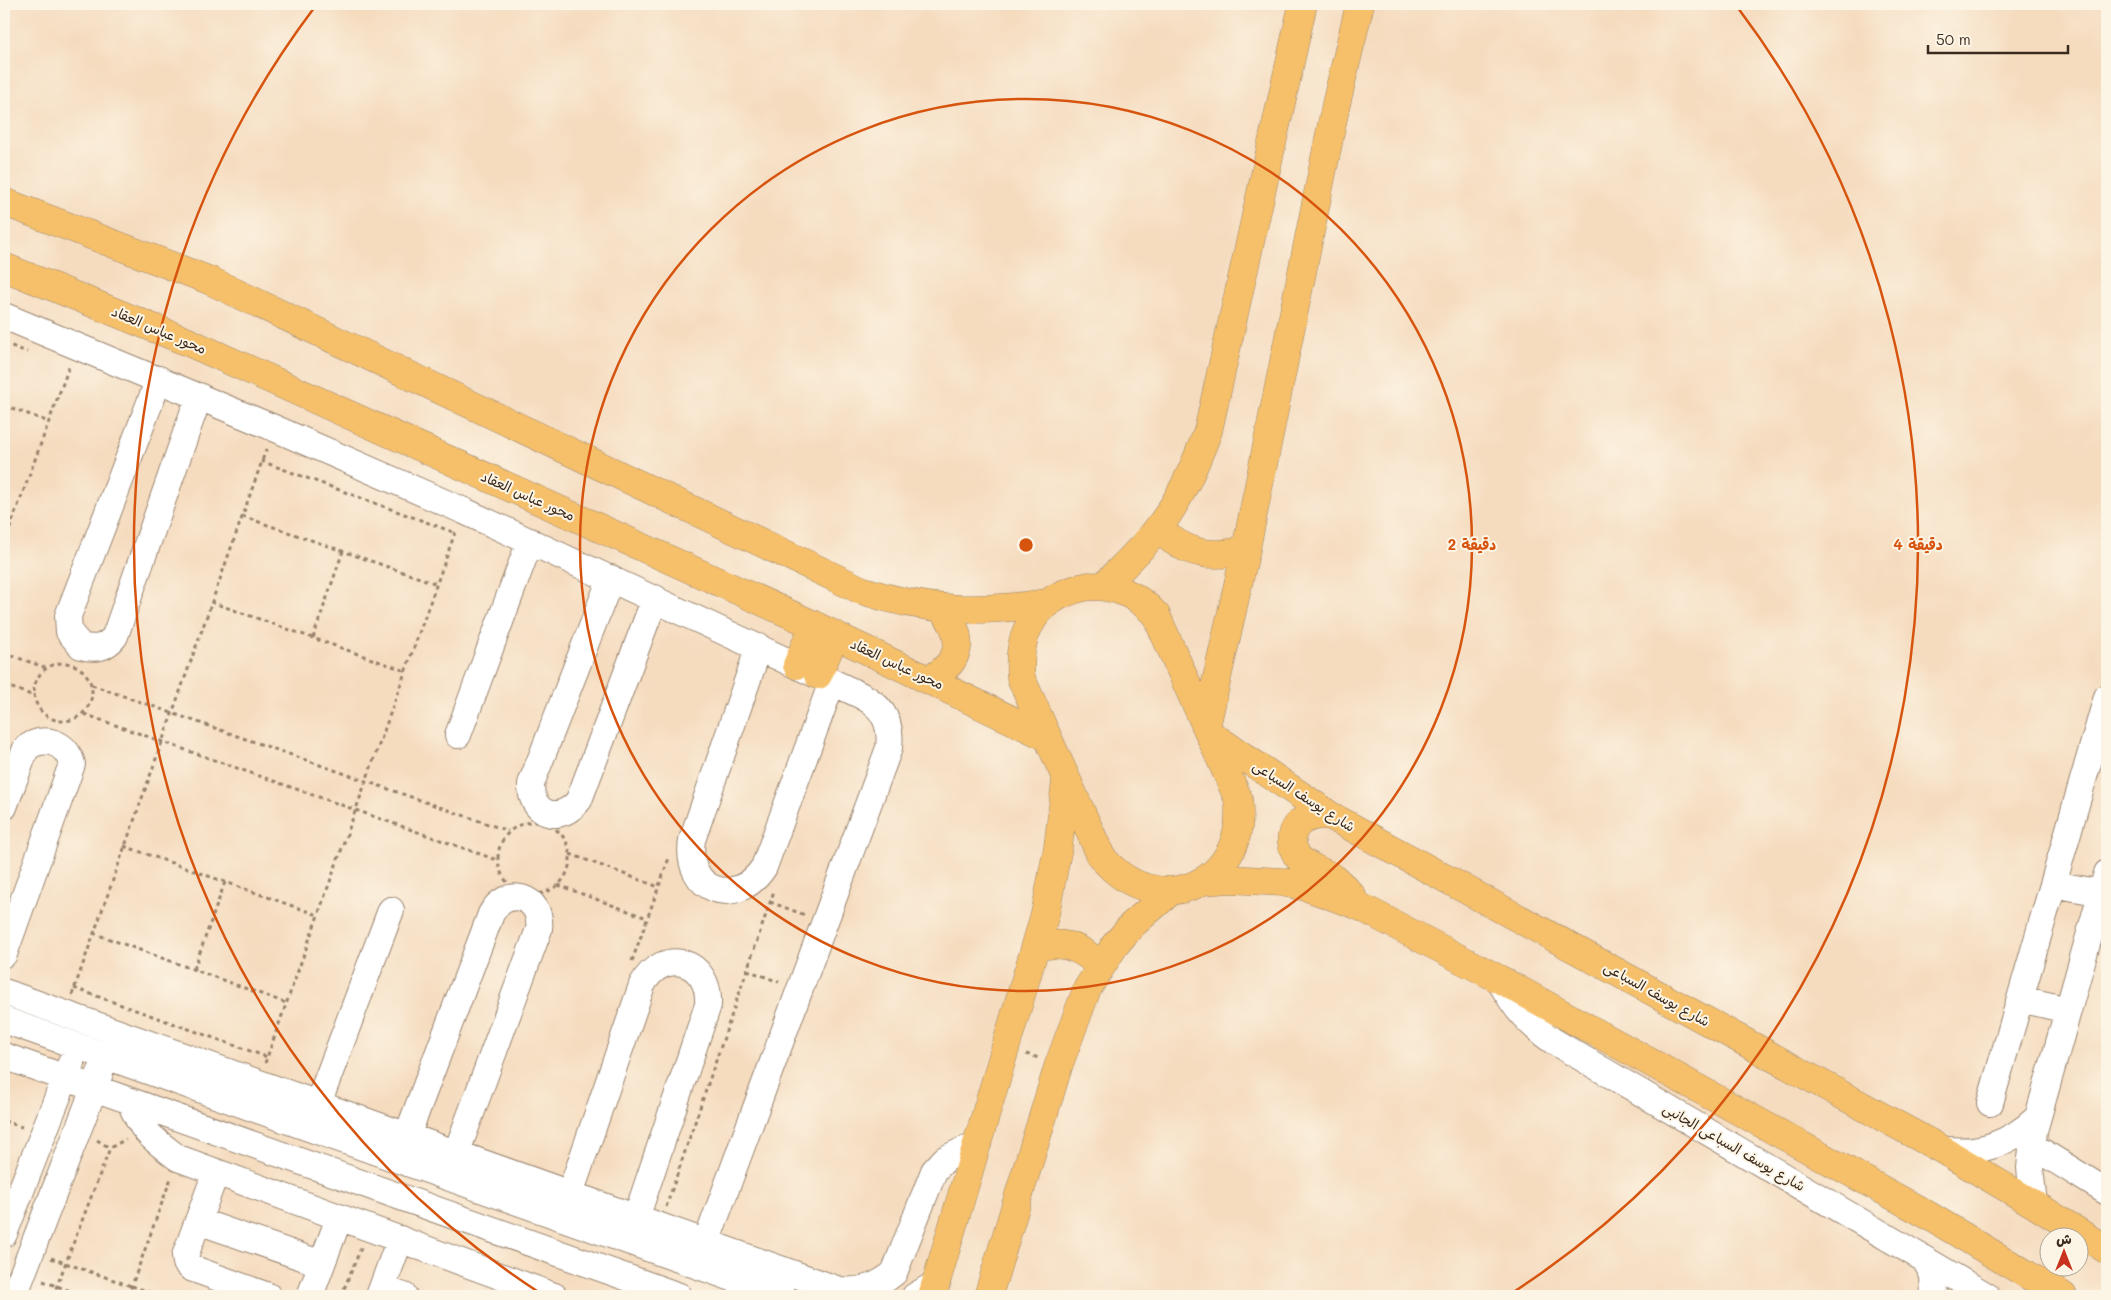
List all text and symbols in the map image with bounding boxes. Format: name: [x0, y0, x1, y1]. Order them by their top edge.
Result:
scale bar: [1928, 22, 2068, 54]
text: 50 m: [1936, 29, 1971, 49]
street label: محور عباس العقاد: [109, 301, 209, 358]
street label: محور عباس العقاد: [478, 466, 578, 525]
text: 2 دقيقة: [1448, 534, 1496, 554]
text: 4 دقيقة: [1893, 534, 1943, 554]
centre of rings: [1017, 536, 1035, 554]
street label: محور عباس العقاد: [847, 634, 947, 693]
street label: شارع يوسف السباعى: [1249, 755, 1359, 837]
street label: شارع يوسف السباعى: [1600, 957, 1714, 1031]
street label: شارع يوسف السباعى الجانبى: [1659, 1098, 1809, 1196]
north arrow: [2038, 1228, 2088, 1278]
text: ش: [2056, 1229, 2072, 1248]

